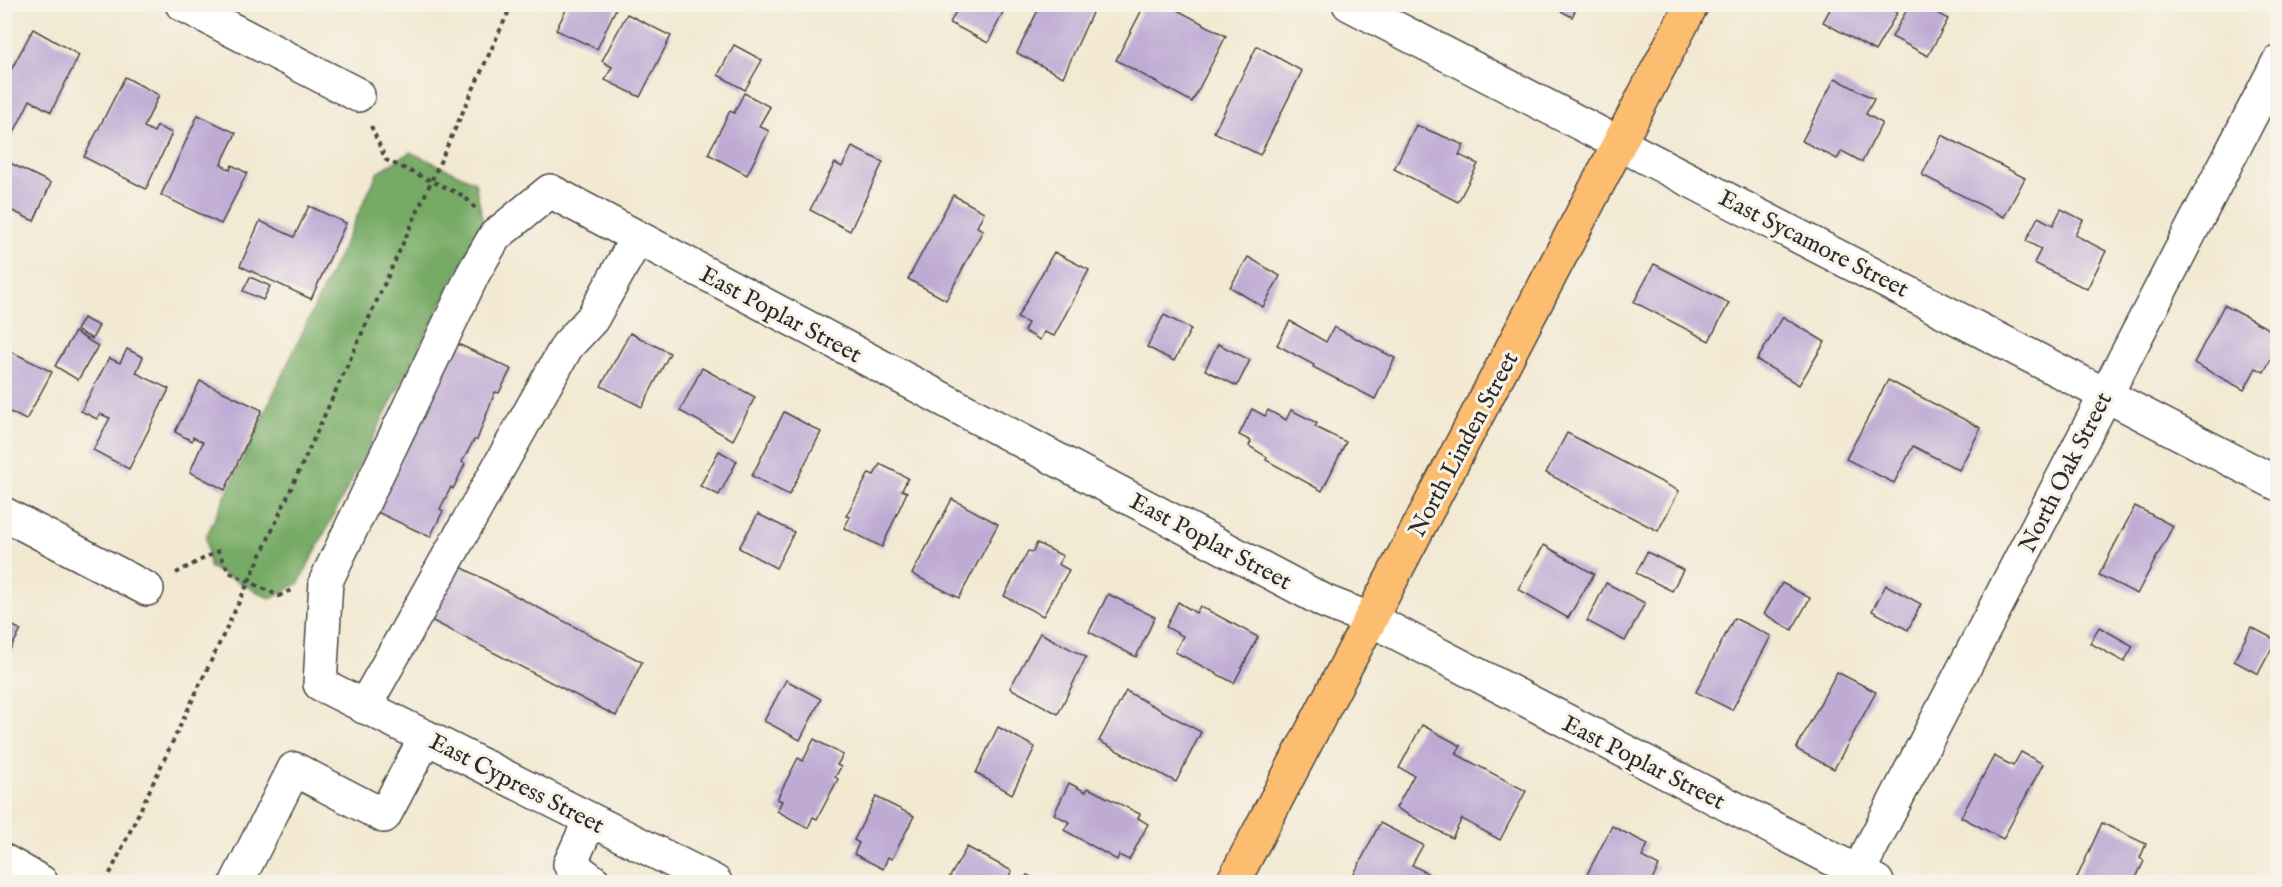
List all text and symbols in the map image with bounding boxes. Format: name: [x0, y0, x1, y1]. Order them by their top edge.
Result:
street label: East Sycamore Street: [1713, 183, 1914, 306]
street label: East Poplar Street: [694, 260, 866, 371]
street label: North Linden Street: [1402, 347, 1526, 543]
street label: North Oak Street: [2013, 387, 2120, 558]
street label: East Poplar Street: [1124, 487, 1296, 598]
street label: East Poplar Street: [1557, 709, 1730, 818]
street label: East Cypress Street: [424, 727, 609, 842]

